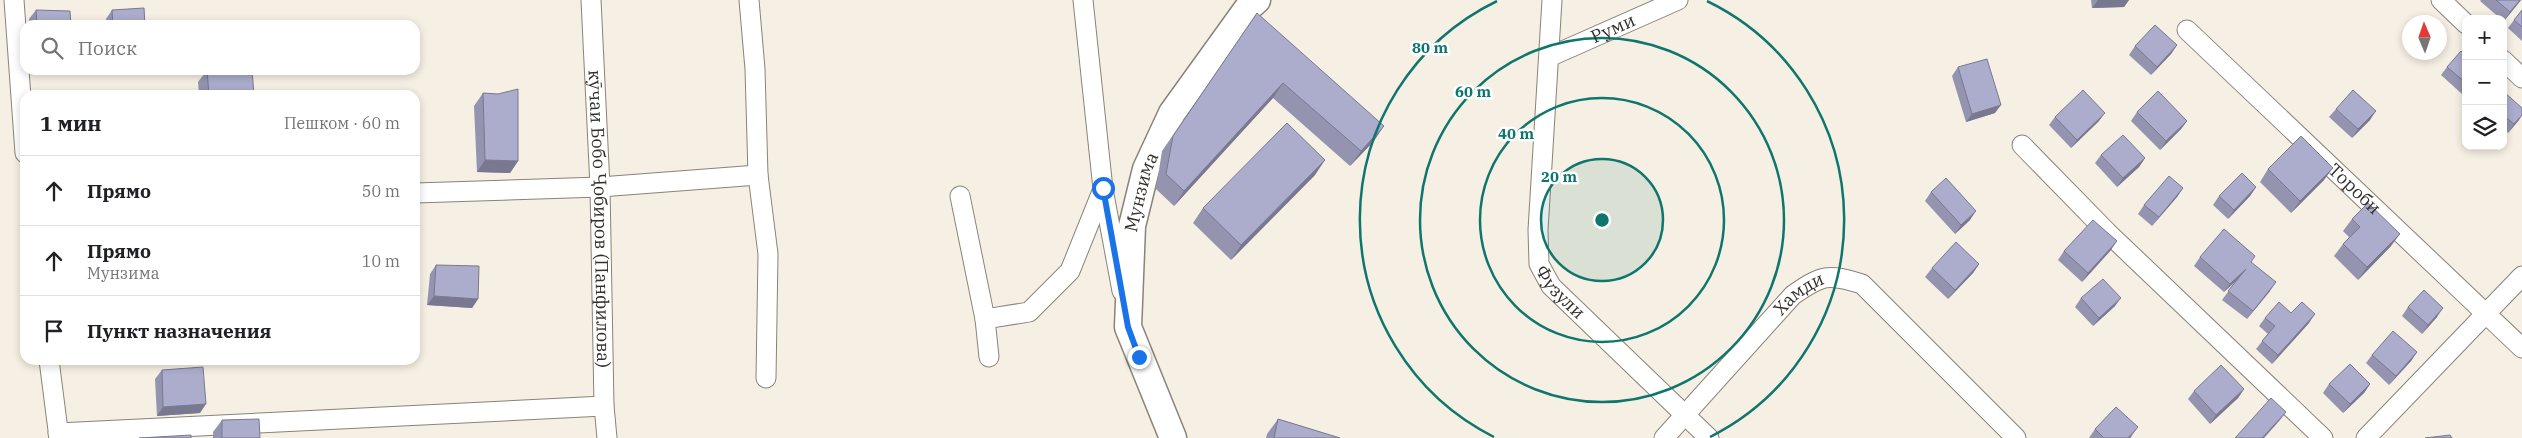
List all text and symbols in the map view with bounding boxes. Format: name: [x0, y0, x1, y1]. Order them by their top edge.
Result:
street label: Руми: [1587, 8, 1639, 48]
north arrow: [2402, 15, 2447, 60]
map controls: [2462, 15, 2507, 150]
button: +: [2462, 15, 2507, 60]
search box: [20, 20, 420, 75]
icon: search: [38, 34, 66, 62]
text: Поиск: [78, 36, 137, 60]
text: 80 m: [1412, 38, 1448, 57]
button: −: [2462, 60, 2507, 105]
street label: кӯчаи Бобо Ҷобиров (Панфилова): [583, 69, 615, 368]
text: 60 m: [1455, 82, 1491, 101]
button: layers: [2462, 105, 2507, 150]
text: 1 мин: [40, 109, 102, 137]
text: Пешком · 60 m: [284, 113, 400, 133]
text: 40 m: [1498, 124, 1534, 143]
street label: Мунзима: [1119, 148, 1163, 234]
street label: Тороби: [2324, 158, 2386, 219]
text: 20 m: [1541, 167, 1577, 186]
icon: ahead: [40, 177, 68, 205]
route start: [1092, 177, 1115, 200]
text: Прямо: [87, 179, 151, 203]
text: 50 m: [362, 181, 400, 201]
centre of rings: [1593, 211, 1611, 229]
text: Прямо: [87, 239, 151, 263]
icon: ahead: [40, 247, 68, 275]
text: 10 m: [362, 251, 400, 271]
street label: Фузули: [1531, 261, 1590, 324]
text: Мунзима: [87, 263, 159, 283]
street label: Хамди: [1768, 267, 1827, 320]
icon: arrive: [40, 317, 68, 345]
text: Пункт назначения: [87, 319, 271, 343]
route end: [1128, 346, 1151, 369]

